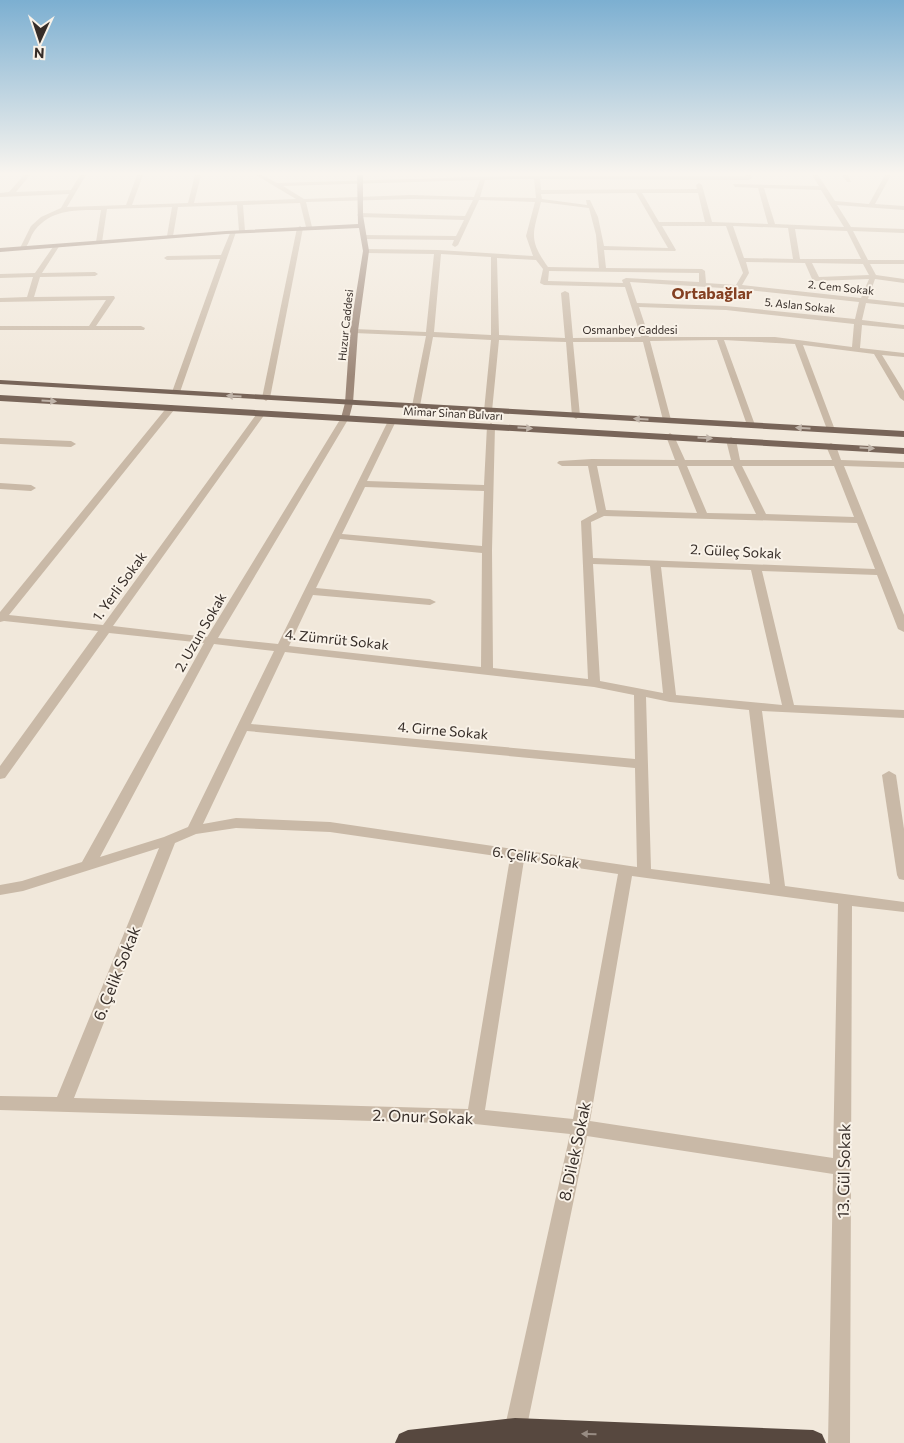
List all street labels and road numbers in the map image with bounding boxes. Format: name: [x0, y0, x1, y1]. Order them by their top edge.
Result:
street label: 2. Cem Sokak: [807, 277, 875, 297]
street label: Huzur Caddesi: [335, 288, 355, 362]
street label: 5. Aslan Sokak: [764, 295, 836, 315]
street label: Osmanbey Caddesi: [582, 323, 678, 336]
street label: Mimar Sinan Bulvarı: [403, 404, 503, 422]
street label: 2. Güleç Sokak: [690, 540, 783, 562]
street label: 1. Yerli Sokak: [88, 548, 150, 624]
street label: 2. Uzun Sokak: [171, 589, 230, 675]
street label: 4. Zümrüt Sokak: [284, 625, 390, 653]
street label: 4. Girne Sokak: [397, 718, 489, 742]
street label: 6. Çelik Sokak: [491, 842, 581, 872]
street label: 6. Çelik Sokak: [88, 923, 144, 1023]
street label: 8. Dilek Sokak: [554, 1099, 594, 1202]
street label: 2. Onur Sokak: [372, 1105, 474, 1127]
street label: 13. Gül Sokak: [833, 1123, 853, 1219]

